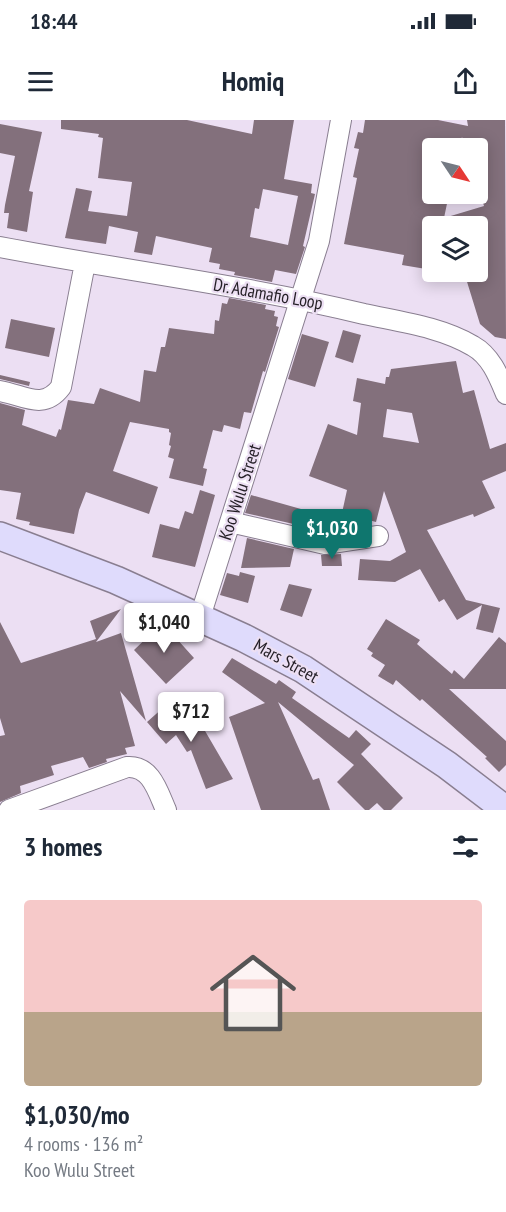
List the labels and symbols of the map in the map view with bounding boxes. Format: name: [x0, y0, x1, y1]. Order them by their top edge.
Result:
north arrow: [422, 138, 488, 204]
street label: Dr. Adamafio Loop: [212, 273, 325, 314]
street label: Koo Wulu Street: [213, 441, 266, 543]
pin: $1,030: [283, 509, 381, 560]
pin: $1,040: [115, 603, 213, 654]
street label: Mars Street: [250, 633, 323, 688]
pin: $712: [155, 692, 227, 743]

